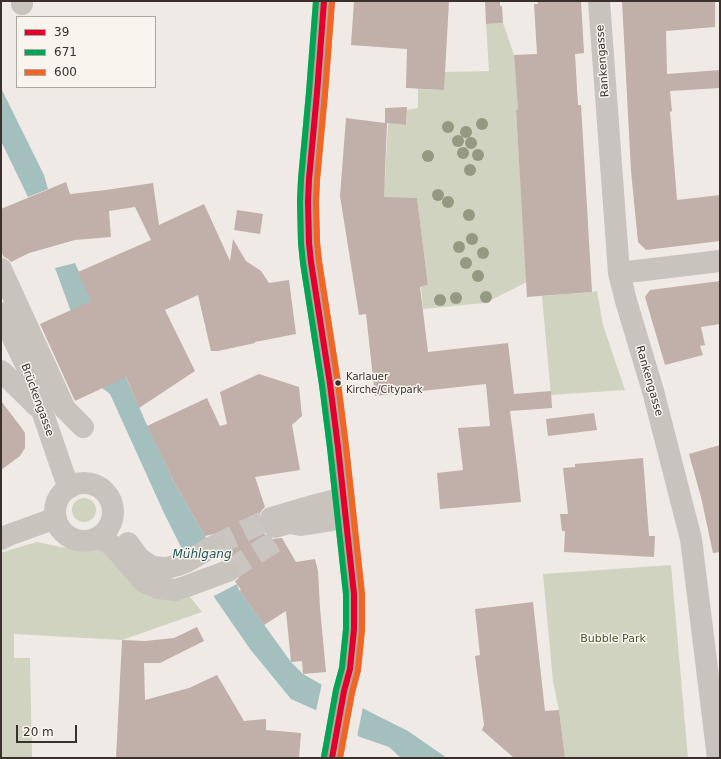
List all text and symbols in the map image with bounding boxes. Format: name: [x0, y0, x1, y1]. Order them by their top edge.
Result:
legend: [16, 16, 156, 88]
street label: Rankengasse: [594, 24, 612, 98]
text: 39: [54, 25, 69, 39]
text: 671: [54, 45, 77, 59]
text: 600: [54, 65, 77, 79]
street label: Rankengasse: [633, 344, 665, 418]
street label: Brückengasse: [18, 362, 56, 438]
place label: Karlauer Kirche/Citypark: [346, 371, 423, 394]
marker: Karlauer Kirche/Citypark: [333, 378, 343, 388]
water label: Mühlgang: [172, 548, 232, 562]
park label: Bubble Park: [580, 632, 646, 646]
scale bar: [18, 717, 79, 743]
text: 20 m: [23, 725, 54, 739]

